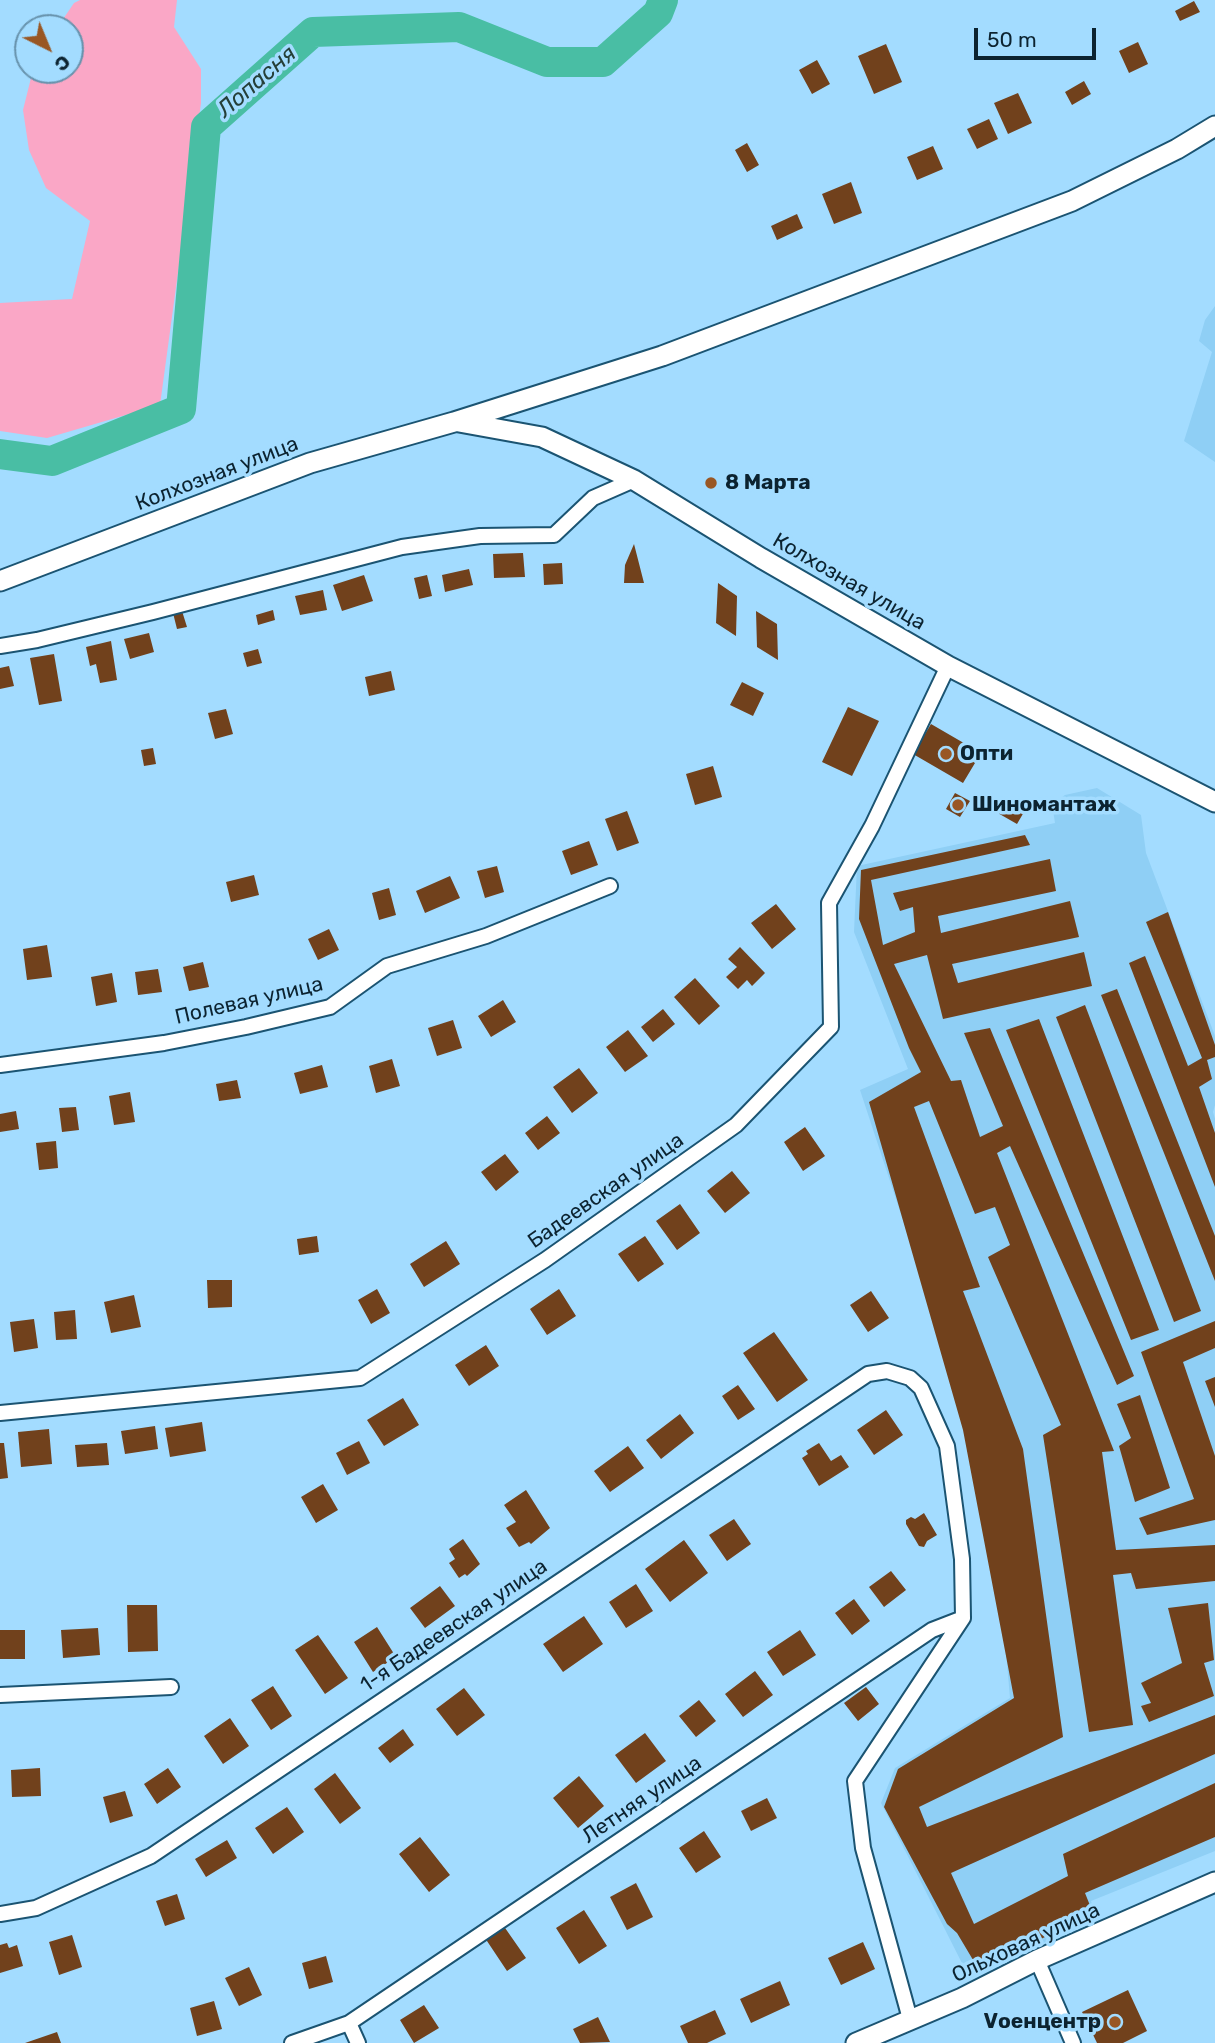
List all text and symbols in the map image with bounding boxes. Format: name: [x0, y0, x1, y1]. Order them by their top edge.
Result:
north arrow: [14, 14, 84, 84]
scale bar: [977, 14, 1100, 58]
text: 50 m: [987, 27, 1037, 52]
water label: Лопасня: [212, 40, 302, 124]
text: С: [50, 50, 75, 76]
street label: Колхозная улица: [132, 431, 302, 517]
place label: 8 Марта: [725, 470, 811, 496]
marker: 8 Марта: [703, 475, 719, 491]
street label: Колхозная улица: [768, 528, 930, 636]
place label: Опти: [960, 741, 1013, 767]
marker: Опти: [938, 746, 954, 762]
place label: Шиномантаж: [972, 792, 1116, 818]
marker: Шиномантаж: [950, 797, 966, 813]
street label: Полевая улица: [173, 972, 325, 1030]
street label: Бадеевская улица: [523, 1128, 689, 1254]
street label: 1-я Бадеевская улица: [356, 1554, 552, 1698]
street label: Летняя улица: [578, 1751, 706, 1849]
street label: Ольховая улица: [948, 1898, 1104, 1988]
place label: Vоенцентр: [983, 2009, 1101, 2035]
marker: Vоенцентр: [1107, 2014, 1123, 2030]

